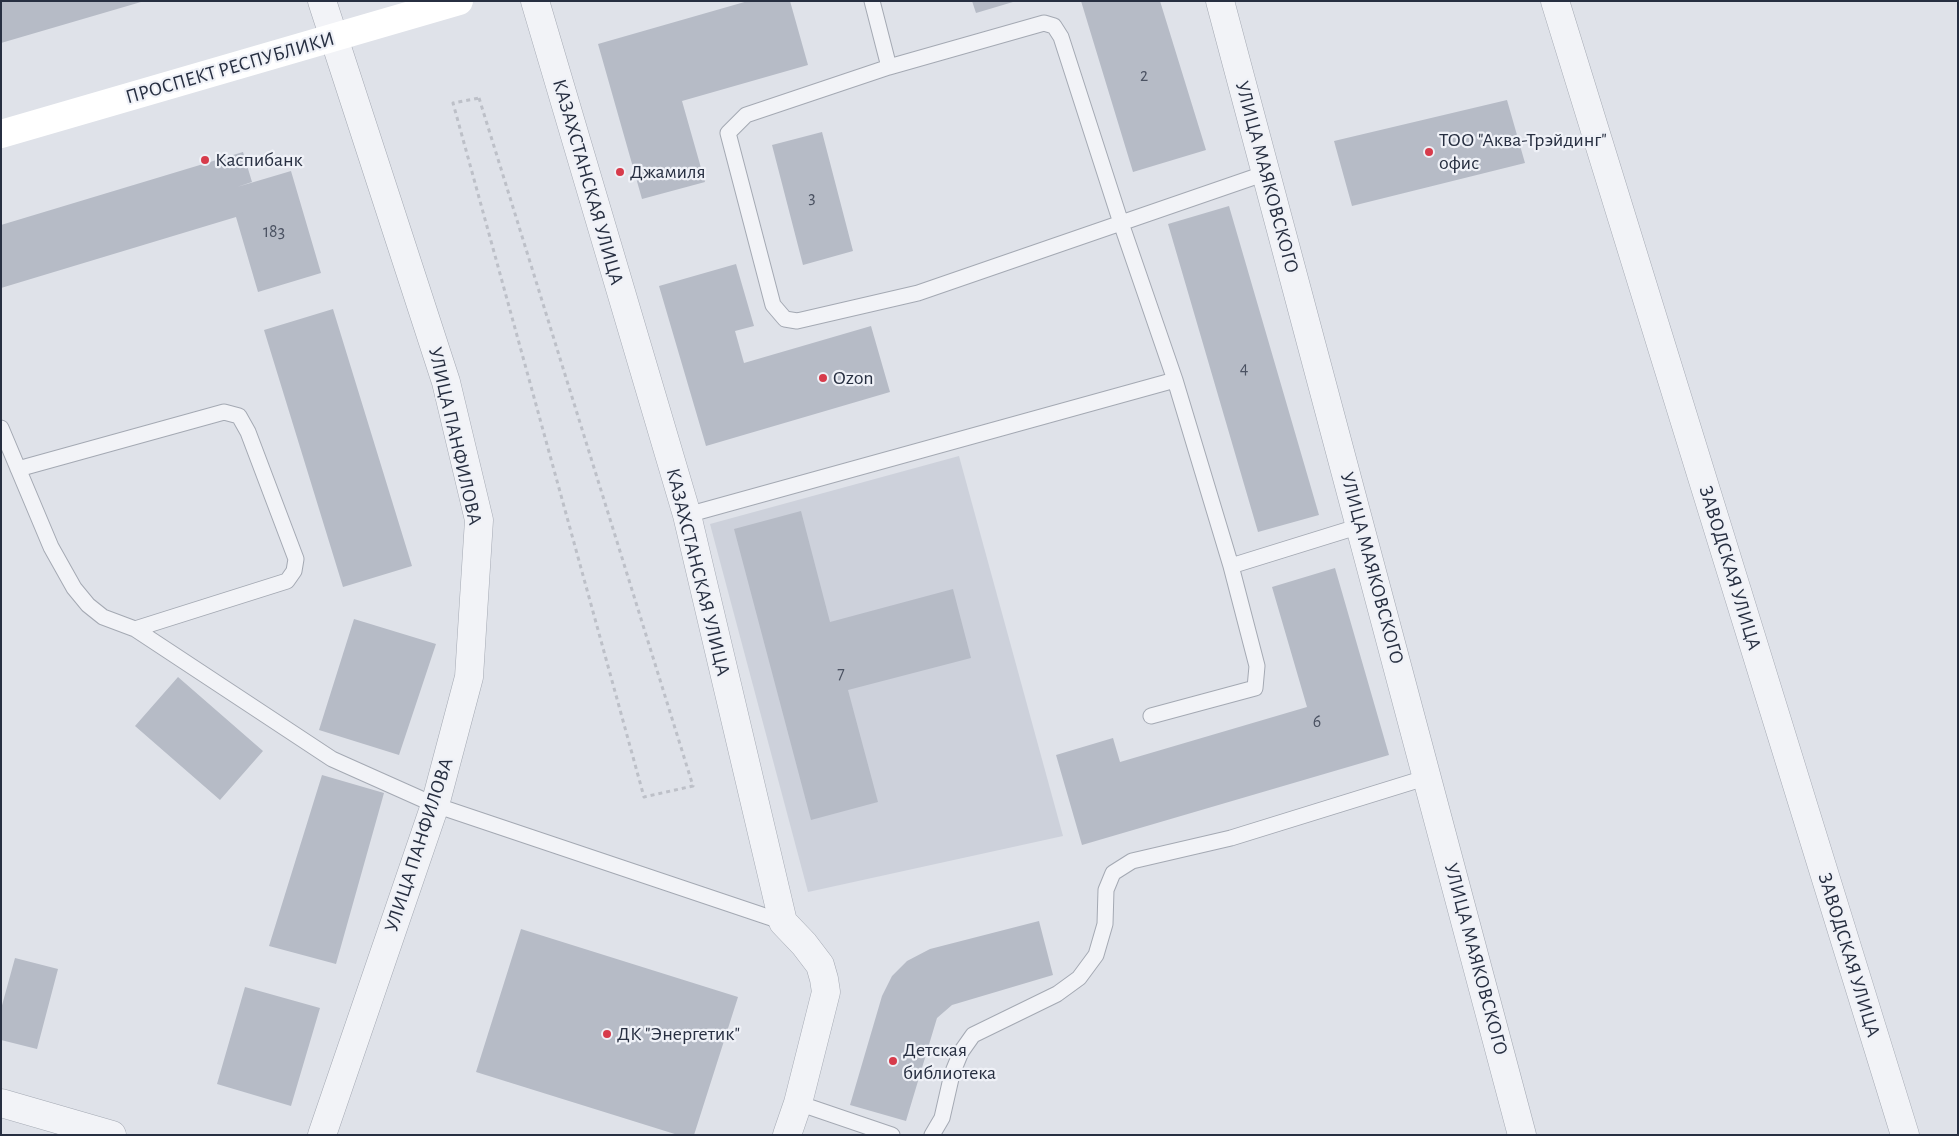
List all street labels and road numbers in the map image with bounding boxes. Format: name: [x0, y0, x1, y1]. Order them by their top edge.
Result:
street label: ПРОСПЕКТ РЕСПУБЛИКИ: [123, 27, 337, 109]
street label: КАЗАХСТАНСКАЯ УЛИЦА: [547, 76, 629, 288]
street label: УЛИЦА МАЯКОВСКОГО: [1230, 78, 1304, 276]
street label: УЛИЦА ПАНФИЛОВА: [423, 345, 487, 527]
street label: КАЗАХСТАНСКАЯ УЛИЦА: [661, 466, 735, 678]
street label: УЛИЦА МАЯКОВСКОГО: [1335, 469, 1409, 667]
street label: ЗАВОДСКАЯ УЛИЦА: [1694, 483, 1766, 653]
street label: УЛИЦА ПАНФИЛОВА: [379, 755, 459, 935]
street label: УЛИЦА МАЯКОВСКОГО: [1439, 860, 1513, 1058]
street label: ЗАВОДСКАЯ УЛИЦА: [1813, 870, 1885, 1040]

